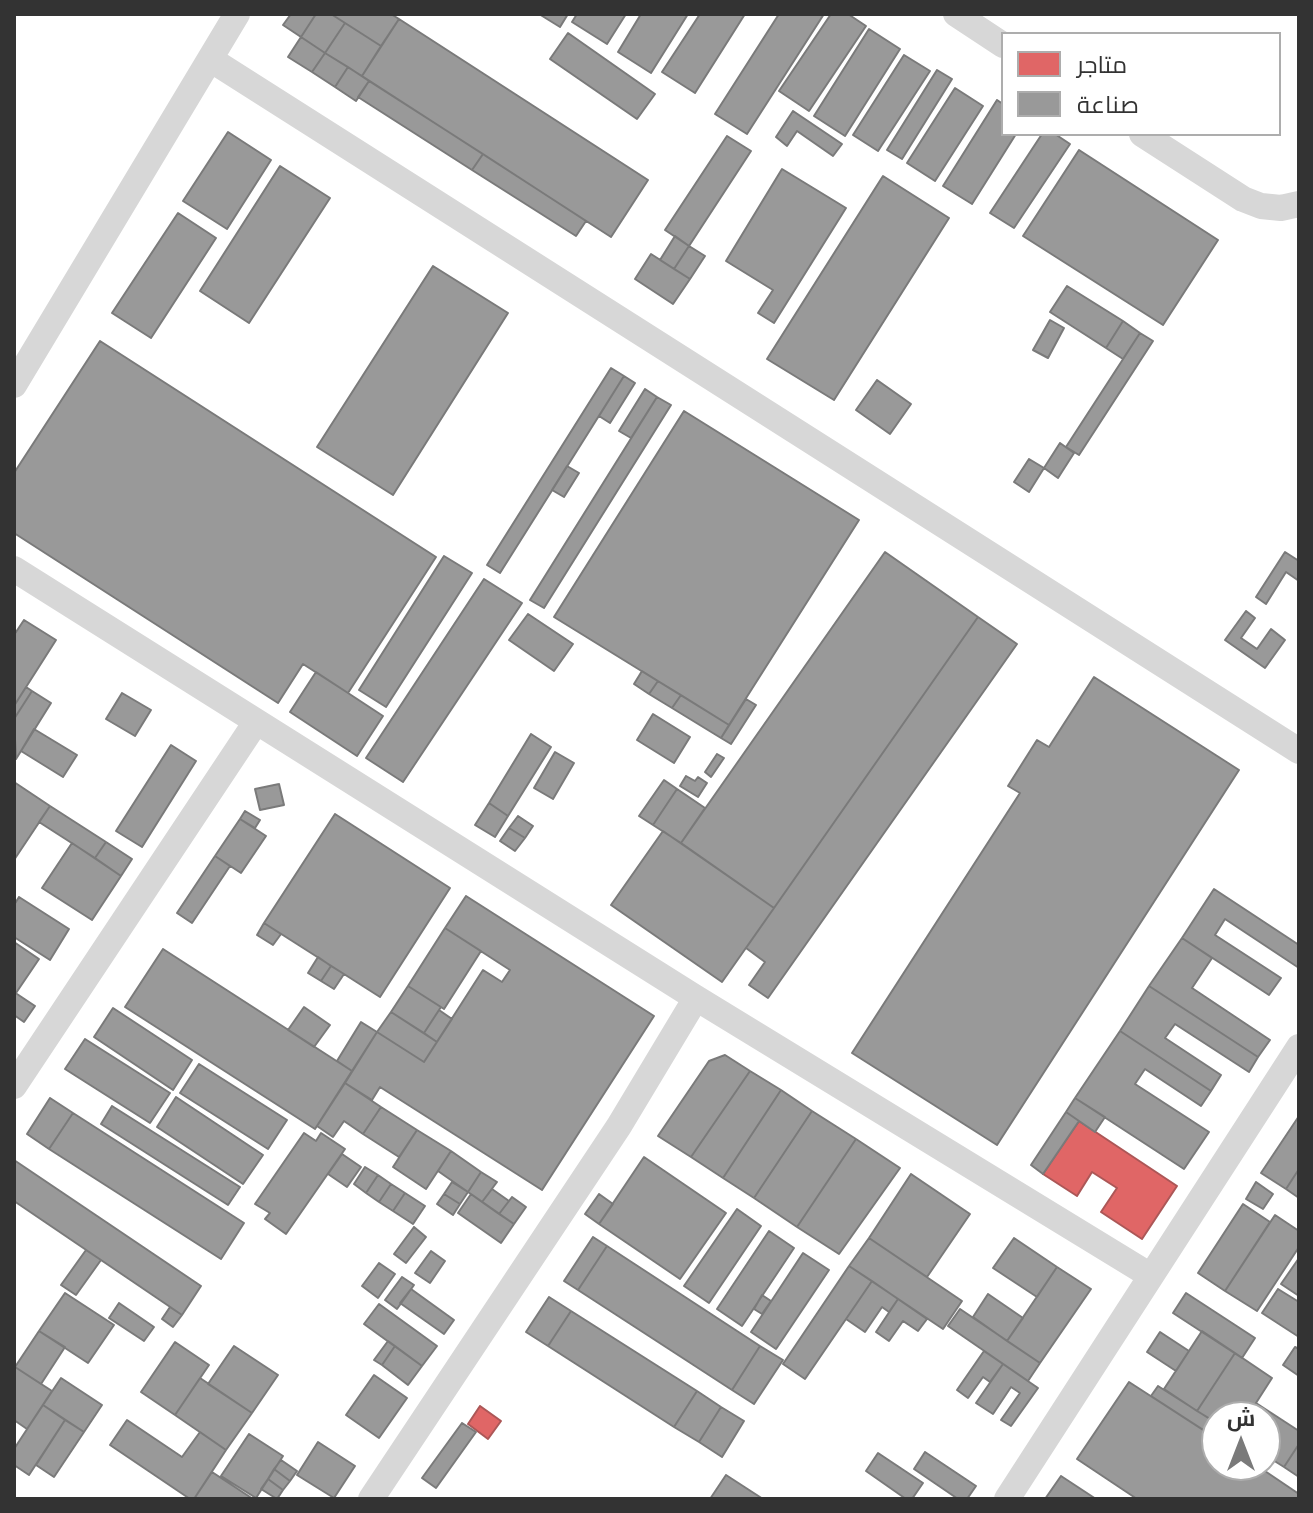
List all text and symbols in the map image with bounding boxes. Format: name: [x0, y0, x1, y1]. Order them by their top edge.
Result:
legend: [1001, 32, 1281, 136]
text: متاجر: [1077, 49, 1127, 81]
text: صناعة: [1077, 89, 1139, 121]
north arrow: [1201, 1401, 1281, 1481]
text: ش: [1227, 1404, 1255, 1434]

